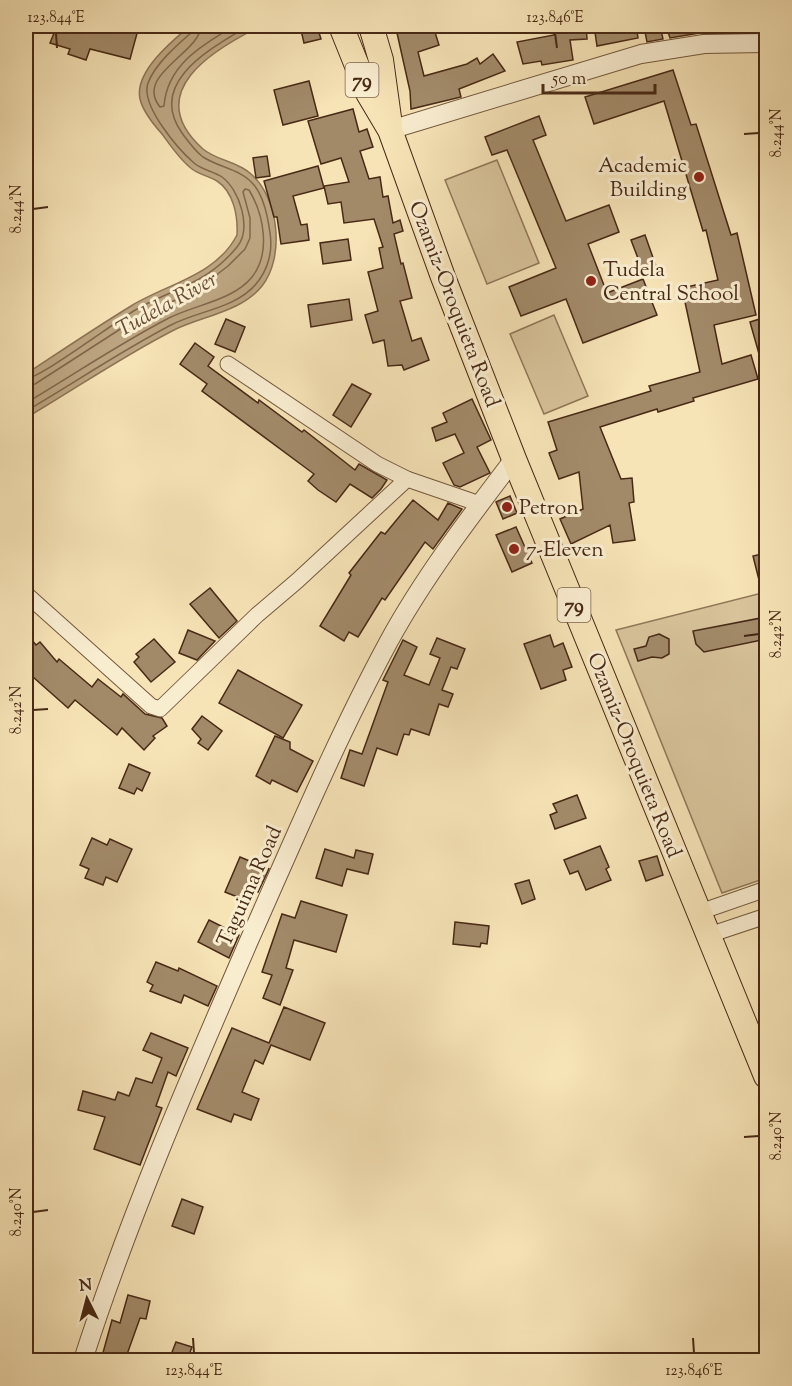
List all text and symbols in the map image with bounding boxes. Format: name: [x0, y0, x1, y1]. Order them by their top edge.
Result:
text: 123.844°E: [27, 8, 85, 29]
text: 123.846°E: [526, 8, 584, 29]
scale bar: [543, 57, 656, 95]
road number: 79: [346, 63, 378, 97]
text: 50 m: [551, 67, 587, 93]
text: 8.244°N: [767, 108, 788, 158]
place label: Academic Building: [598, 152, 687, 206]
marker: Academic Building: [692, 170, 706, 184]
text: 8.244°N: [7, 184, 28, 234]
street label: Ozamiz-Oroquieta Road: [400, 197, 506, 412]
place label: Tudela Central School: [603, 256, 739, 310]
water label: Tudela River: [111, 265, 224, 347]
marker: Tudela Central School: [584, 274, 598, 288]
place label: Petron: [519, 494, 579, 524]
marker: Petron: [500, 500, 514, 514]
place label: 7-Eleven: [526, 536, 604, 566]
marker: 7-Eleven: [507, 542, 521, 556]
road number: 79: [558, 588, 590, 622]
text: 8.242°N: [767, 610, 788, 658]
street label: Ozamiz-Oroquieta Road: [578, 649, 688, 863]
text: 8.242°N: [7, 686, 28, 734]
street label: Taguima Road: [211, 822, 291, 952]
text: 8.240°N: [767, 1111, 788, 1161]
text: 8.240°N: [7, 1187, 28, 1237]
north arrow: [57, 1269, 117, 1329]
text: N: [78, 1274, 93, 1299]
text: 123.844°E: [165, 1361, 223, 1382]
text: 123.846°E: [665, 1361, 723, 1382]

